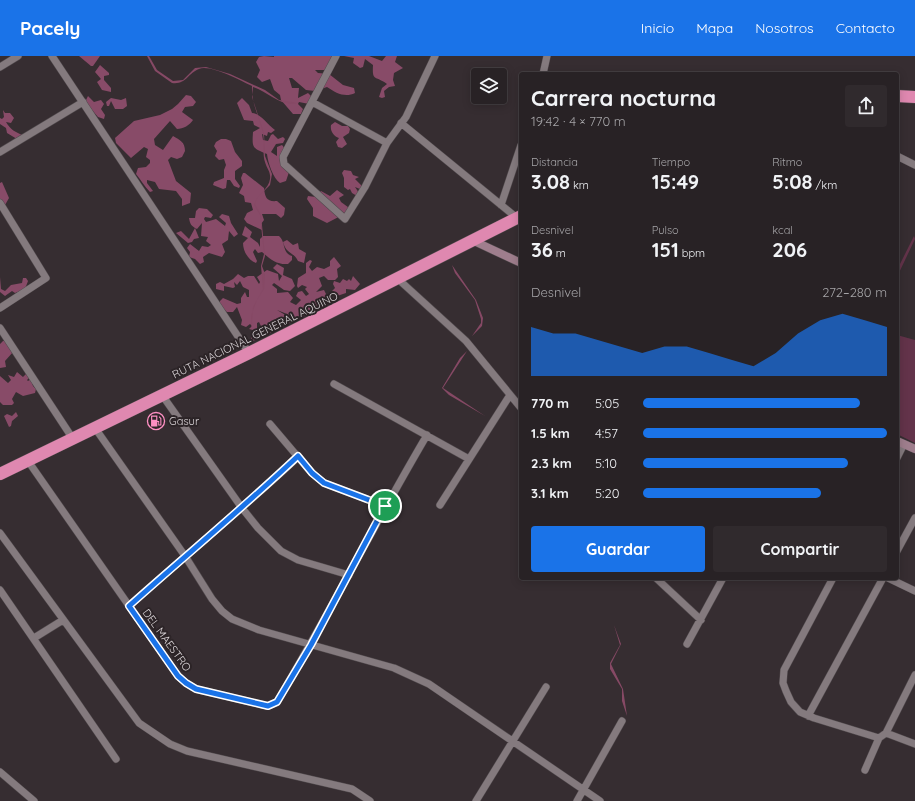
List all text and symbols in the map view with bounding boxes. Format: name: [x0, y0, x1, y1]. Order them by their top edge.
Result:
text: Pacely: [20, 16, 80, 40]
text: Inicio: [641, 19, 674, 37]
text: Mapa: [696, 19, 733, 37]
text: Nosotros: [755, 19, 814, 37]
text: Contacto: [836, 19, 895, 37]
map controls: [471, 68, 507, 104]
button: layers: [471, 68, 507, 104]
text: Carrera nocturna: [531, 84, 716, 112]
button: share: [845, 85, 887, 127]
text: 19:42 · 4 × 770 m: [531, 113, 626, 129]
text: Distancia: [531, 155, 578, 169]
text: Tiempo: [652, 155, 690, 169]
text: Ritmo: [772, 155, 802, 169]
text: 3.08: [531, 169, 570, 194]
text: 15:49: [652, 169, 699, 194]
text: 5:08: [772, 169, 813, 194]
text: km: [570, 178, 589, 192]
text: /km: [813, 178, 837, 192]
text: Desnivel: [531, 223, 574, 237]
text: Pulso: [652, 223, 679, 237]
text: kcal: [772, 223, 793, 237]
text: 36: [531, 237, 553, 262]
text: 151: [652, 237, 679, 262]
text: 206: [772, 237, 807, 262]
text: m: [553, 246, 566, 260]
text: bpm: [679, 246, 705, 260]
text: Desnivel: [531, 284, 581, 300]
text: 272–280 m: [822, 284, 887, 300]
street label: RUTA NACIONAL GENERAL AQUINO: [170, 289, 340, 381]
text: 770 m: [531, 395, 569, 411]
text: 5:05: [595, 395, 619, 411]
fuel station icon: Gasur: [146, 411, 166, 431]
place label: Gasur: [169, 414, 200, 428]
text: 1.5 km: [531, 425, 570, 441]
text: 4:57: [595, 425, 618, 441]
text: 2.3 km: [531, 455, 572, 471]
text: 5:10: [595, 455, 617, 471]
text: 3.1 km: [531, 485, 569, 501]
text: 5:20: [595, 485, 619, 501]
pin: [368, 489, 402, 523]
icon: arrive: [374, 495, 396, 517]
button: Guardar: [531, 526, 705, 572]
button: Compartir: [713, 526, 887, 572]
street label: DEL MAESTRO: [140, 606, 194, 674]

